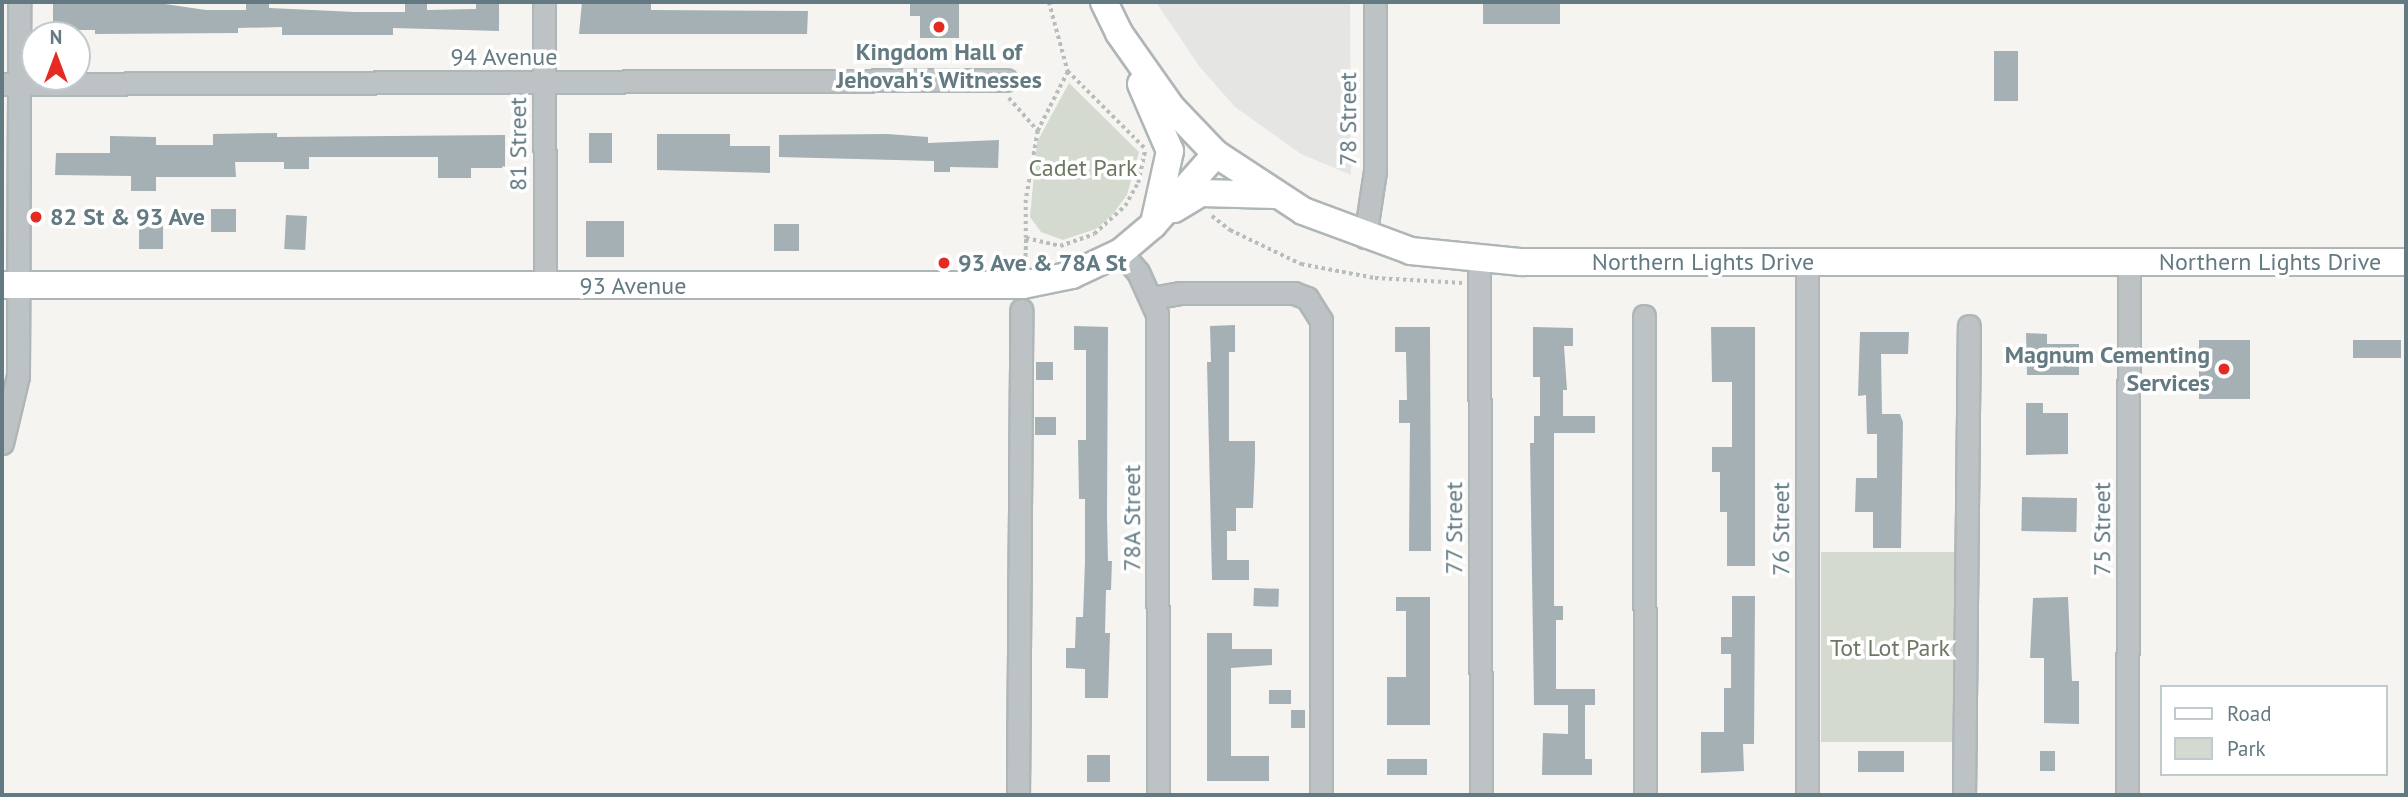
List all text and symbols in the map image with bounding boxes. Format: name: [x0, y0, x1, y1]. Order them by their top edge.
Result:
marker: Kingdom Hall of Jehovah's Witnesses: [931, 19, 947, 35]
north arrow: [21, 21, 91, 91]
text: N: [50, 25, 62, 49]
place label: Kingdom Hall of Jehovah's Witnesses: [836, 38, 1042, 94]
street label: 94 Avenue: [450, 43, 558, 71]
street label: 78 Street: [1334, 72, 1362, 166]
street label: 81 Street: [504, 97, 532, 191]
park label: Cadet Park: [1029, 154, 1137, 182]
place label: 82 St & 93 Ave: [50, 203, 206, 231]
marker: 82 St & 93 Ave: [28, 209, 44, 225]
street label: Northern Lights Drive: [1592, 248, 1814, 276]
street label: Northern Lights Drive: [2159, 248, 2381, 276]
place label: 93 Ave & 78A St: [958, 249, 1129, 277]
marker: 93 Ave & 78A St: [936, 255, 952, 271]
street label: 93 Avenue: [579, 272, 687, 300]
place label: Magnum Cementing Services: [2005, 341, 2210, 397]
marker: Magnum Cementing Services: [2216, 361, 2232, 377]
street label: 78A Street: [1118, 464, 1146, 572]
street label: 77 Street: [1440, 481, 1468, 575]
street label: 76 Street: [1767, 482, 1795, 576]
street label: 75 Street: [2088, 482, 2116, 576]
park label: Tot Lot Park: [1830, 634, 1950, 662]
legend: [2160, 685, 2387, 776]
text: Road: [2227, 700, 2271, 727]
text: Park: [2227, 735, 2266, 762]

